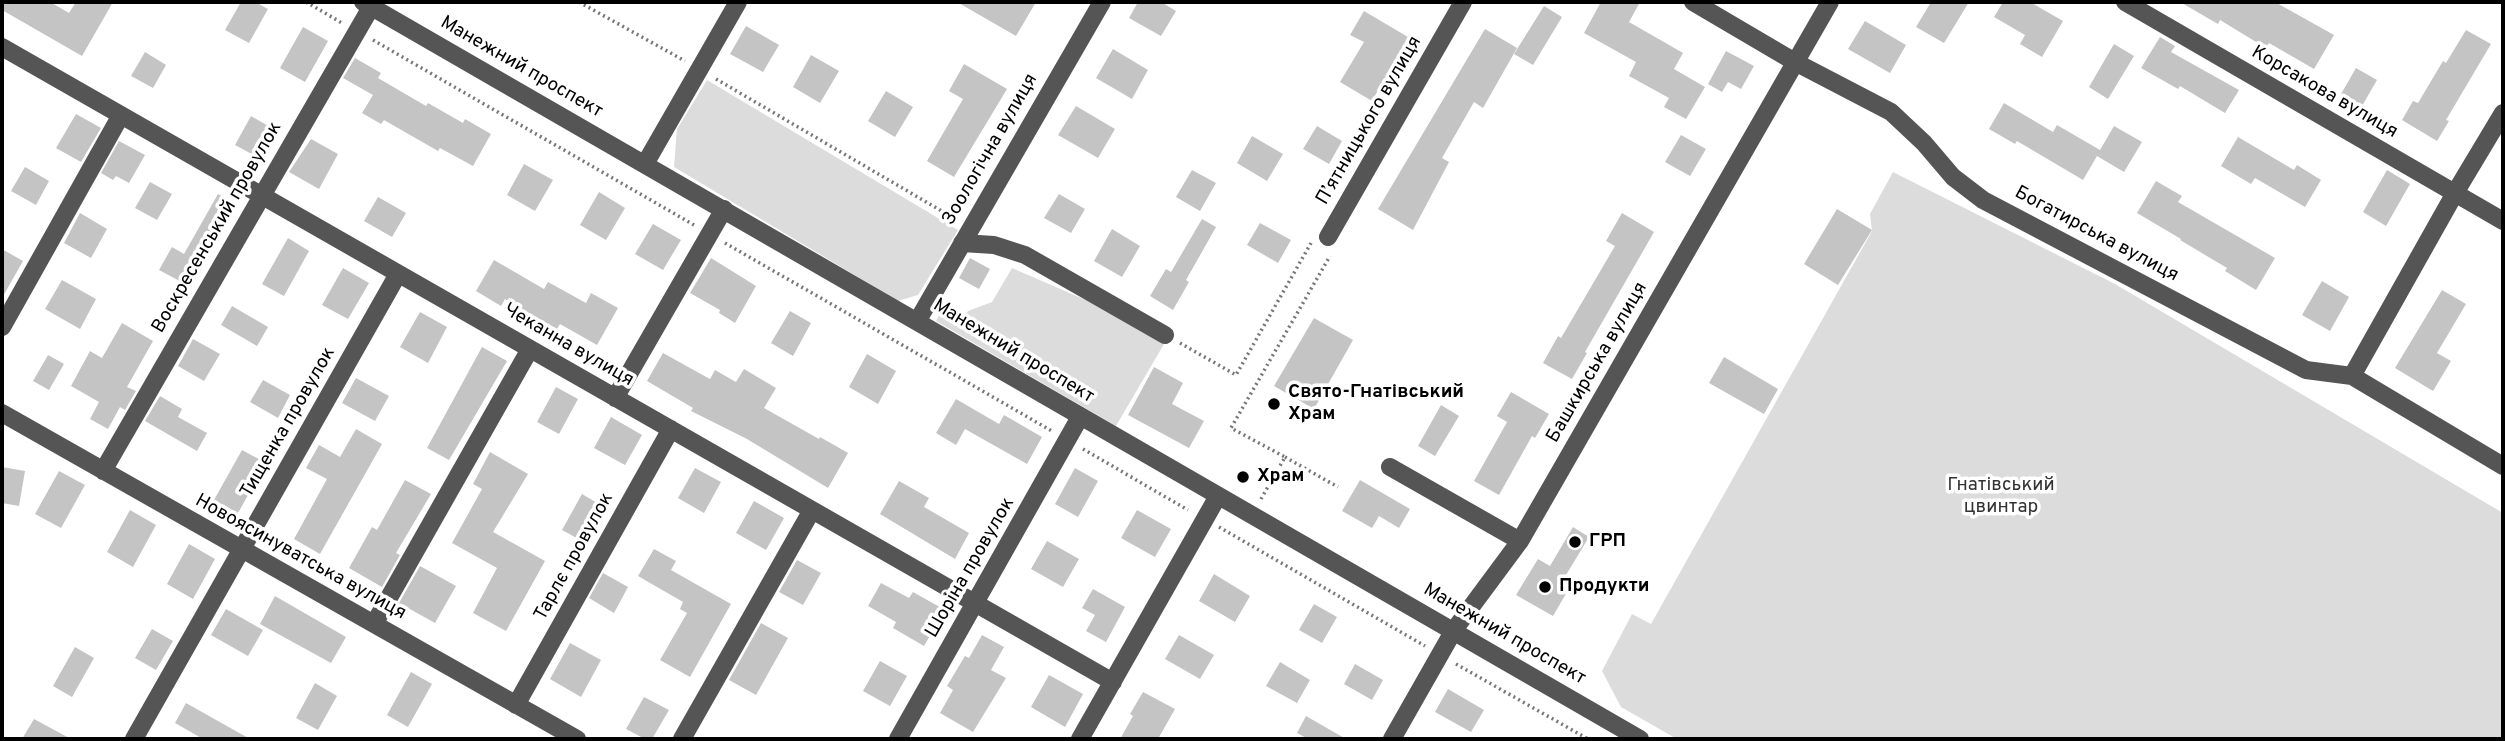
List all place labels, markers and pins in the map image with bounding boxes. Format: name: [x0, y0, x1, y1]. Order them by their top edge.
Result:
place label: Свято-Гнатівський Храм: [1288, 382, 1464, 426]
marker: Свято-Гнатівський Храм: [1266, 396, 1282, 412]
place label: Храм: [1257, 466, 1304, 488]
marker: Храм: [1235, 469, 1251, 485]
place label: ГРП: [1589, 531, 1626, 553]
marker: ГРП: [1567, 534, 1583, 550]
place label: Продукти: [1559, 576, 1650, 598]
marker: Продукти: [1537, 579, 1553, 595]

